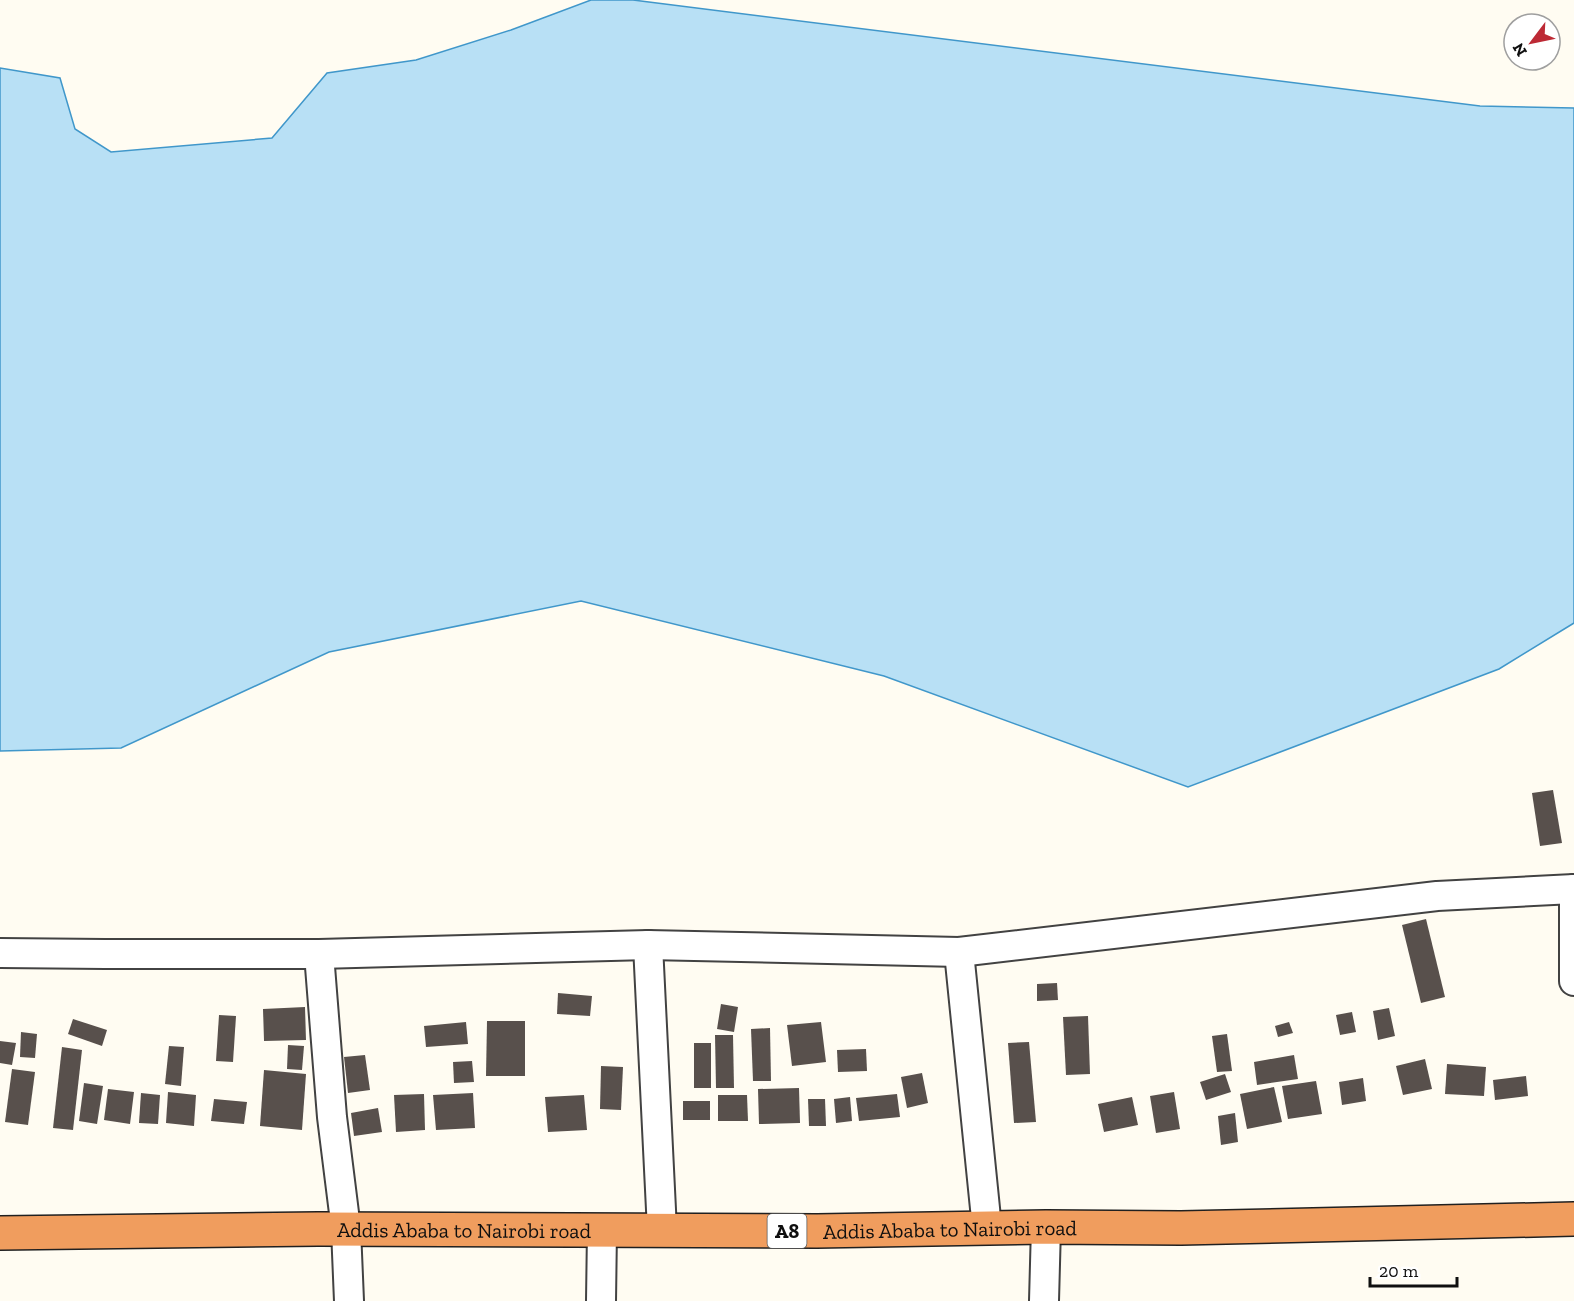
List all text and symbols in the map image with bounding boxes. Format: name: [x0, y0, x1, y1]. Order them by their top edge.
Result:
north arrow: [1502, 12, 1562, 72]
text: N: [1508, 39, 1531, 60]
road number: A8: [768, 1214, 806, 1248]
street label: Addis Ababa to Nairobi road: [823, 1214, 1077, 1243]
street label: Addis Ababa to Nairobi road: [337, 1217, 591, 1243]
scale bar: [1370, 1250, 1457, 1288]
text: 20 m: [1379, 1260, 1419, 1282]

